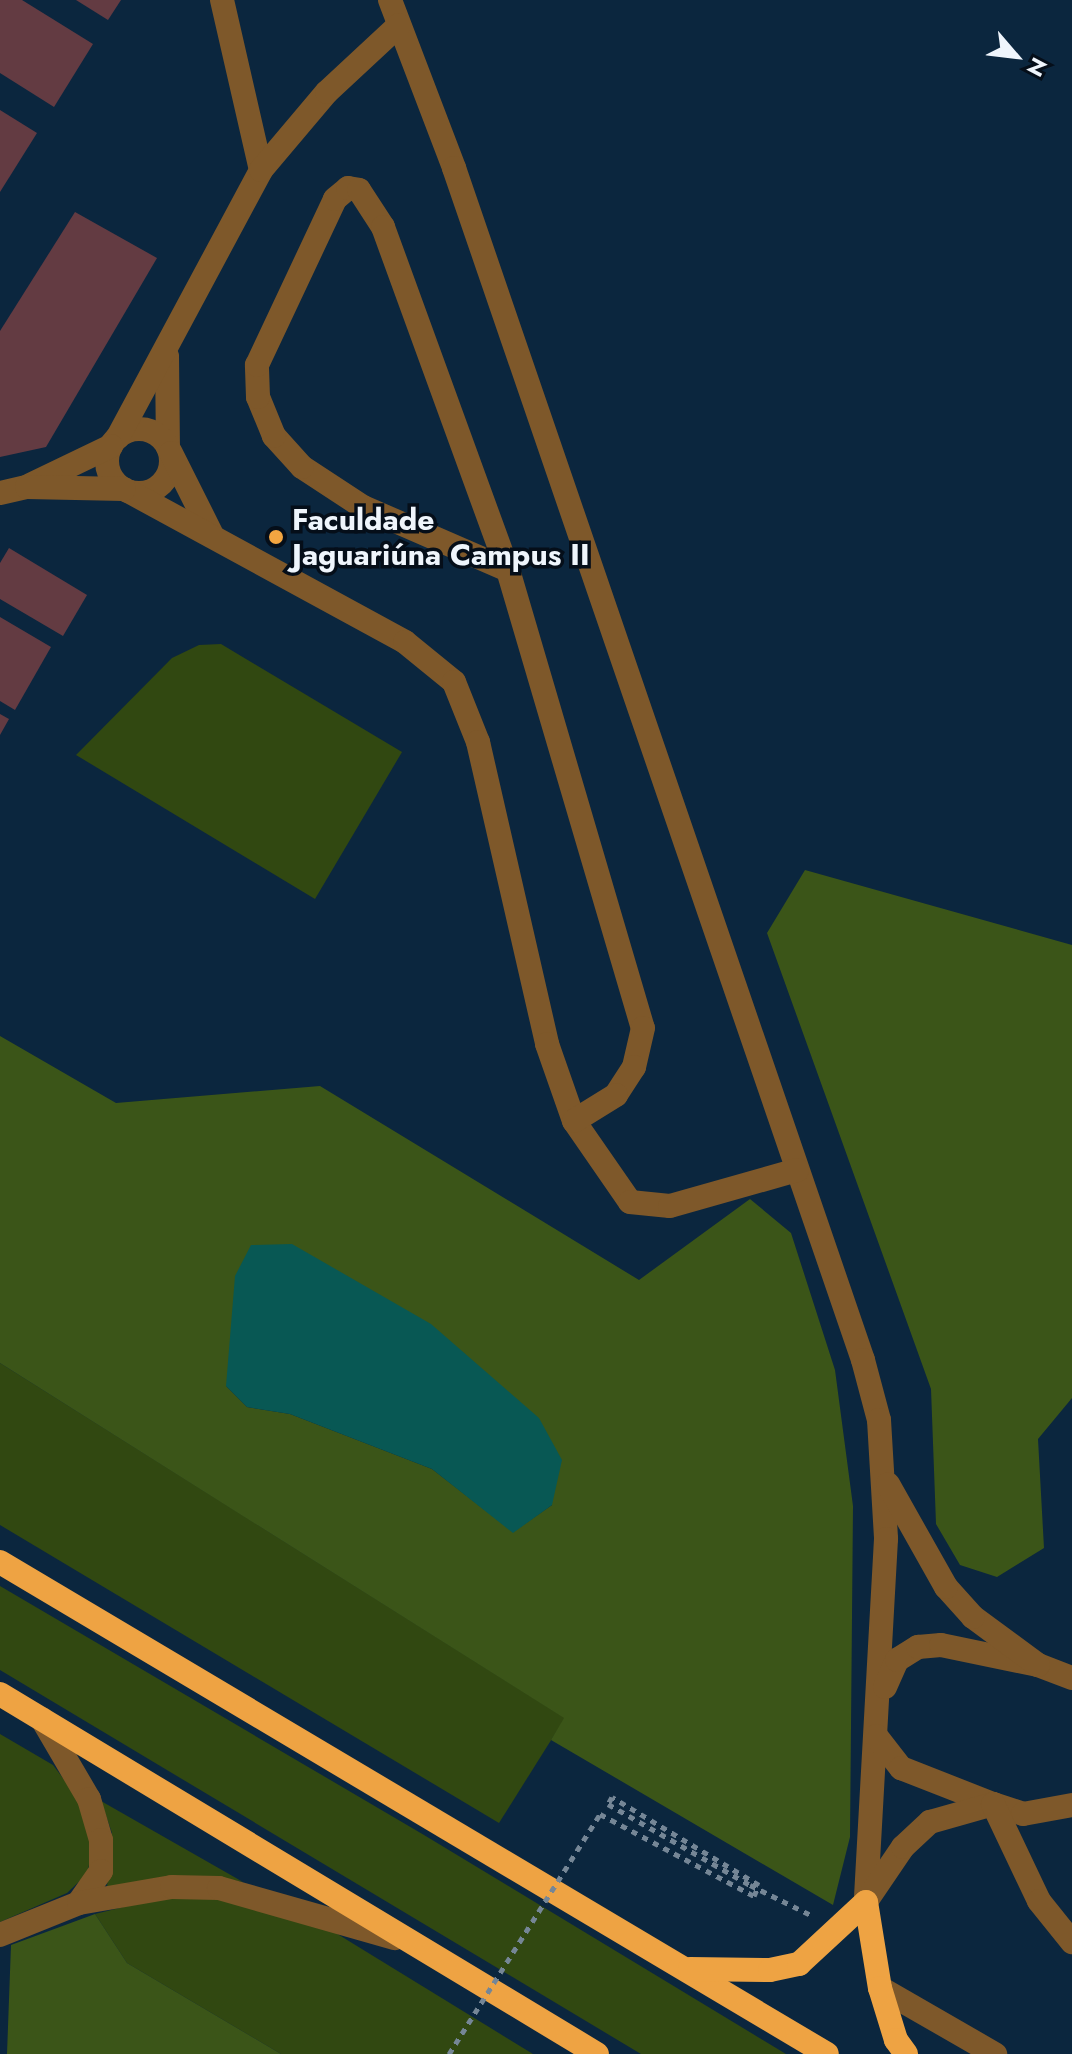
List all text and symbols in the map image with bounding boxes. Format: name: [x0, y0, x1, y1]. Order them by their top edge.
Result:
north arrow: [976, 16, 1056, 96]
text: N: [1019, 52, 1055, 82]
place label: Faculdade Jaguariúna Campus II: [292, 502, 590, 572]
marker: Faculdade Jaguariúna Campus II: [267, 528, 285, 546]

